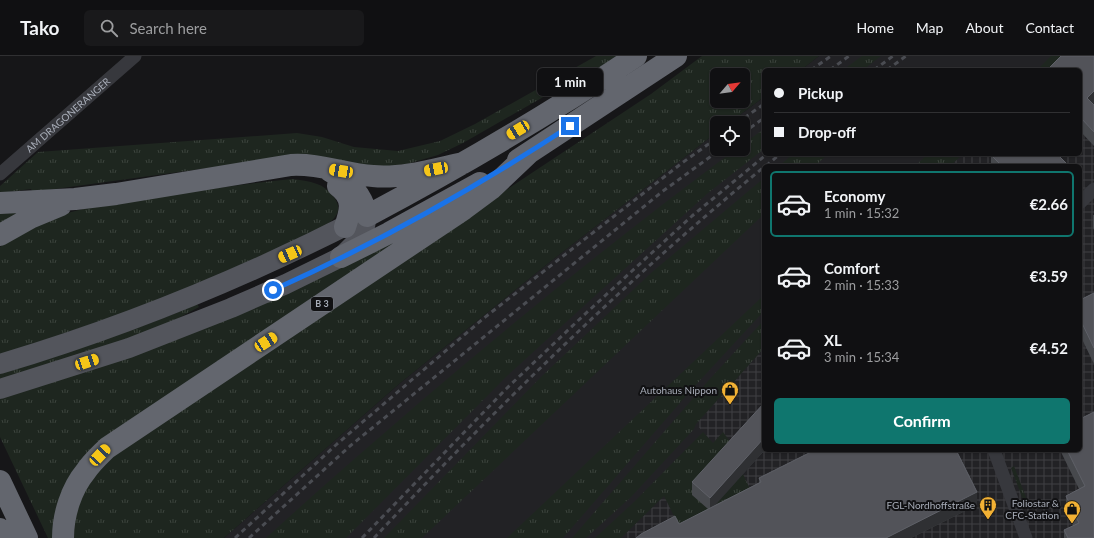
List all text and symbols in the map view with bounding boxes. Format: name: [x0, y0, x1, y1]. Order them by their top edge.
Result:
search box: [84, 10, 364, 46]
text: Tako: [20, 16, 60, 39]
icon: search: [98, 17, 120, 39]
text: Search here: [130, 19, 207, 37]
text: Home: [856, 19, 894, 36]
text: Map: [916, 19, 943, 36]
text: About: [965, 19, 1003, 36]
text: Contact: [1025, 19, 1074, 36]
callout: 1 min: [537, 68, 603, 96]
north arrow: [710, 68, 750, 108]
map controls: [710, 68, 750, 156]
street label: AM DRAGONERANGER: [23, 74, 113, 155]
text: 1 min: [554, 74, 586, 90]
text: Pickup: [798, 84, 843, 102]
button: locate: [710, 116, 750, 156]
route end: [561, 117, 579, 135]
car: [505, 119, 531, 141]
text: Drop-off: [798, 123, 856, 141]
car: [423, 161, 449, 177]
car: [328, 163, 354, 179]
icon: car: [776, 186, 812, 222]
text: Economy: [824, 187, 885, 205]
text: €2.66: [1030, 195, 1068, 213]
text: 1 min · 15:32: [824, 205, 899, 221]
car: [277, 244, 303, 264]
icon: car: [776, 258, 812, 294]
text: Comfort: [824, 259, 880, 277]
text: €3.59: [1030, 267, 1068, 285]
text: 2 min · 15:33: [824, 277, 899, 293]
route start: [264, 281, 282, 299]
road number: B 3: [311, 297, 333, 311]
car: [253, 330, 279, 354]
icon: car: [776, 330, 812, 366]
text: XL: [824, 331, 842, 349]
text: €4.52: [1030, 339, 1068, 357]
text: 3 min · 15:34: [824, 349, 899, 365]
car: [74, 353, 100, 371]
shop icon: Autohaus Nippon: [720, 380, 740, 405]
place label: Autohaus Nippon: [640, 384, 717, 396]
button: Confirm: [774, 398, 1070, 444]
car: [87, 442, 113, 468]
building icon: FGL-Nordhoffstraße: [978, 495, 998, 520]
place label: Foliostar & CFC-Station: [1005, 497, 1060, 521]
place label: FGL-Nordhoffstraße: [886, 499, 975, 511]
shop icon: Foliostar & CFC-Station: [1062, 499, 1082, 524]

